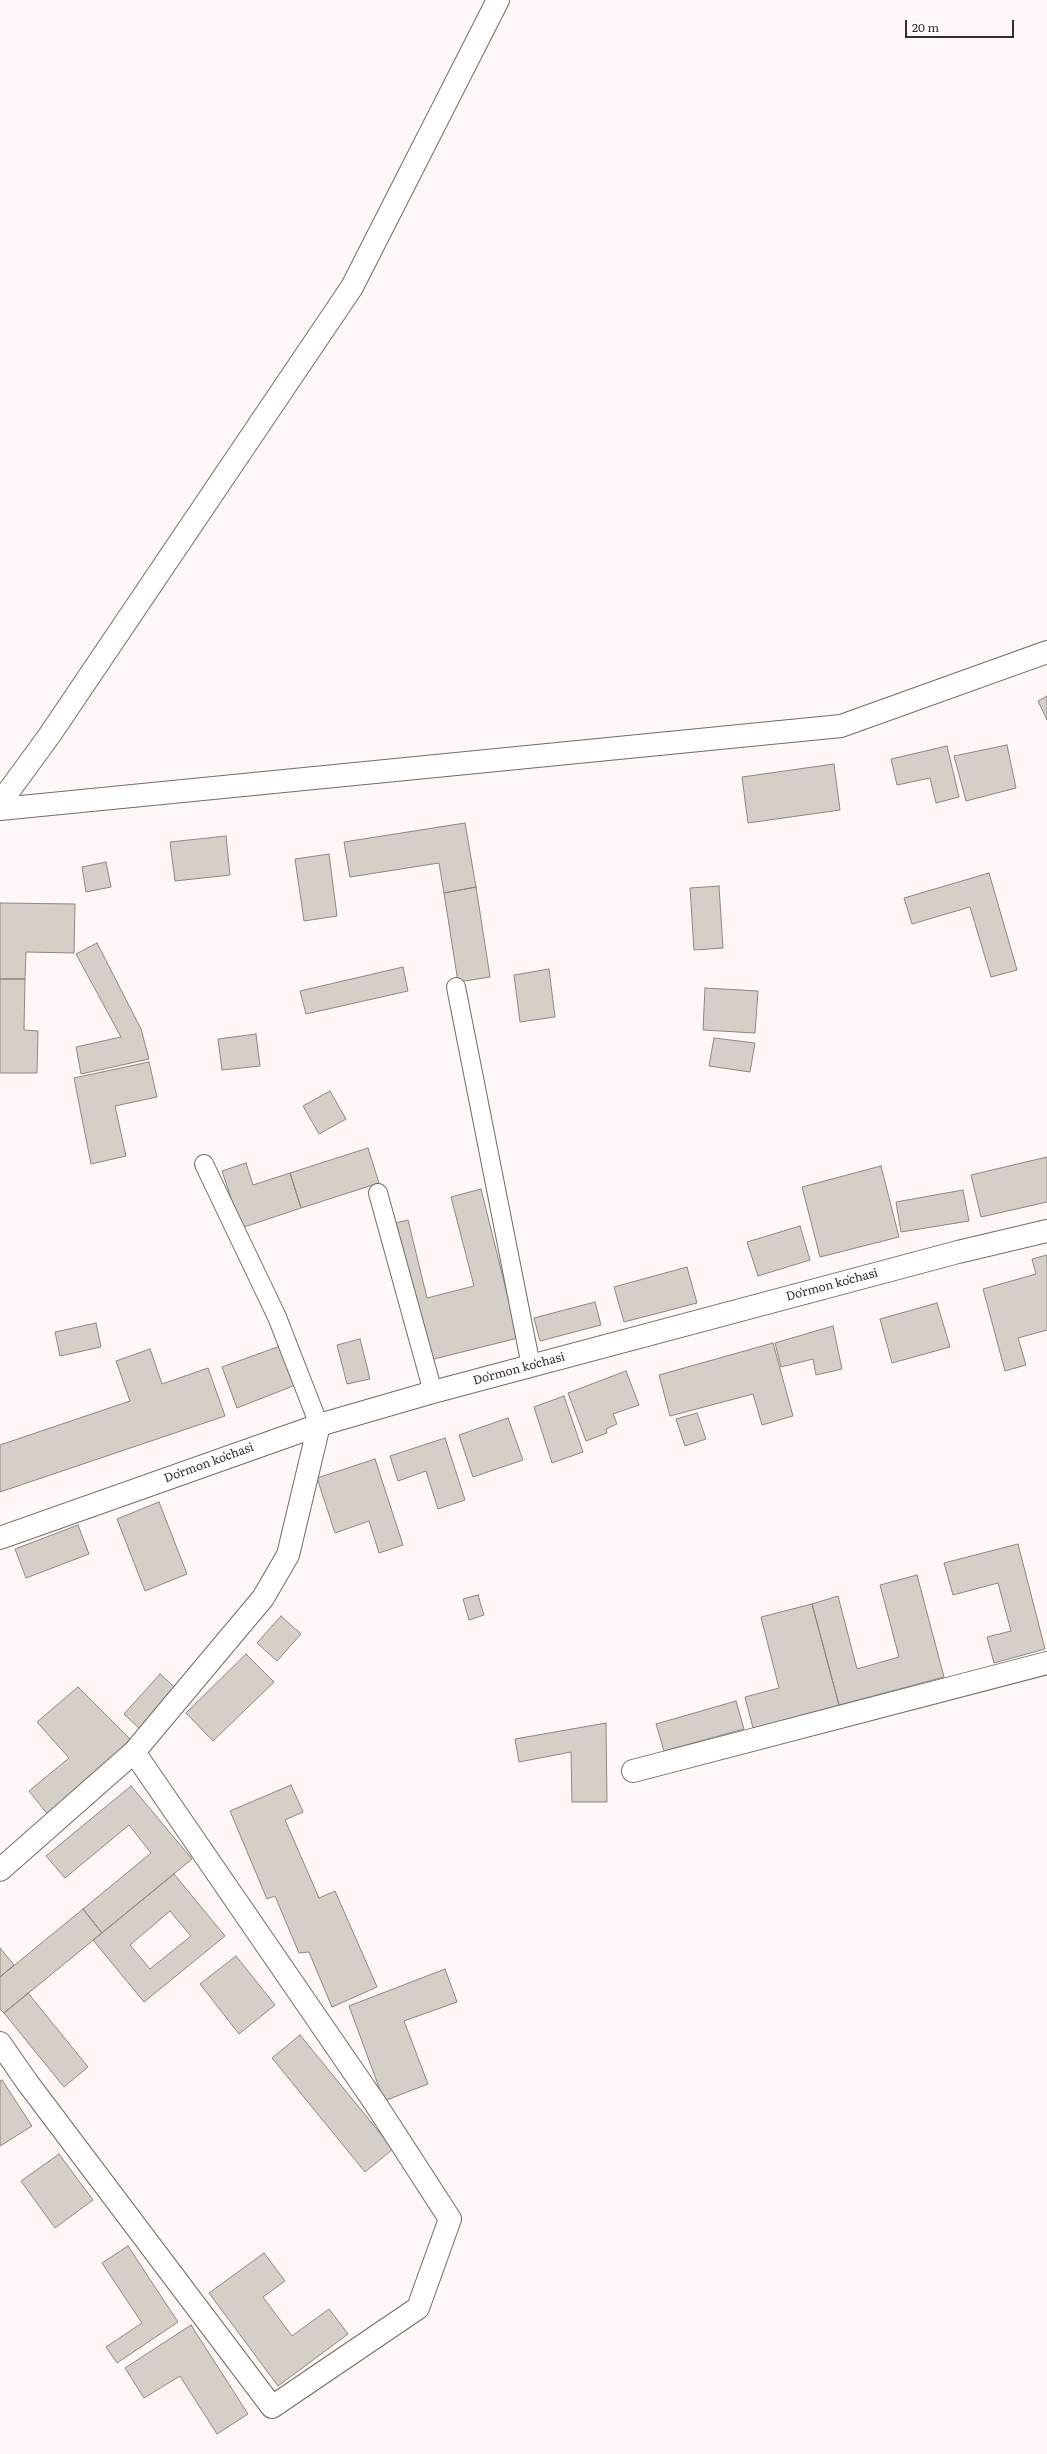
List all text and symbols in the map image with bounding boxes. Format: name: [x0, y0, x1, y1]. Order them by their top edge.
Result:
scale bar: [907, 12, 1016, 38]
text: 20 m: [912, 18, 939, 36]
street label: Doʻrmon koʻchasi: [784, 1266, 880, 1304]
street label: Doʻrmon koʻchasi: [471, 1350, 567, 1388]
street label: Doʻrmon koʻchasi: [162, 1440, 256, 1486]

